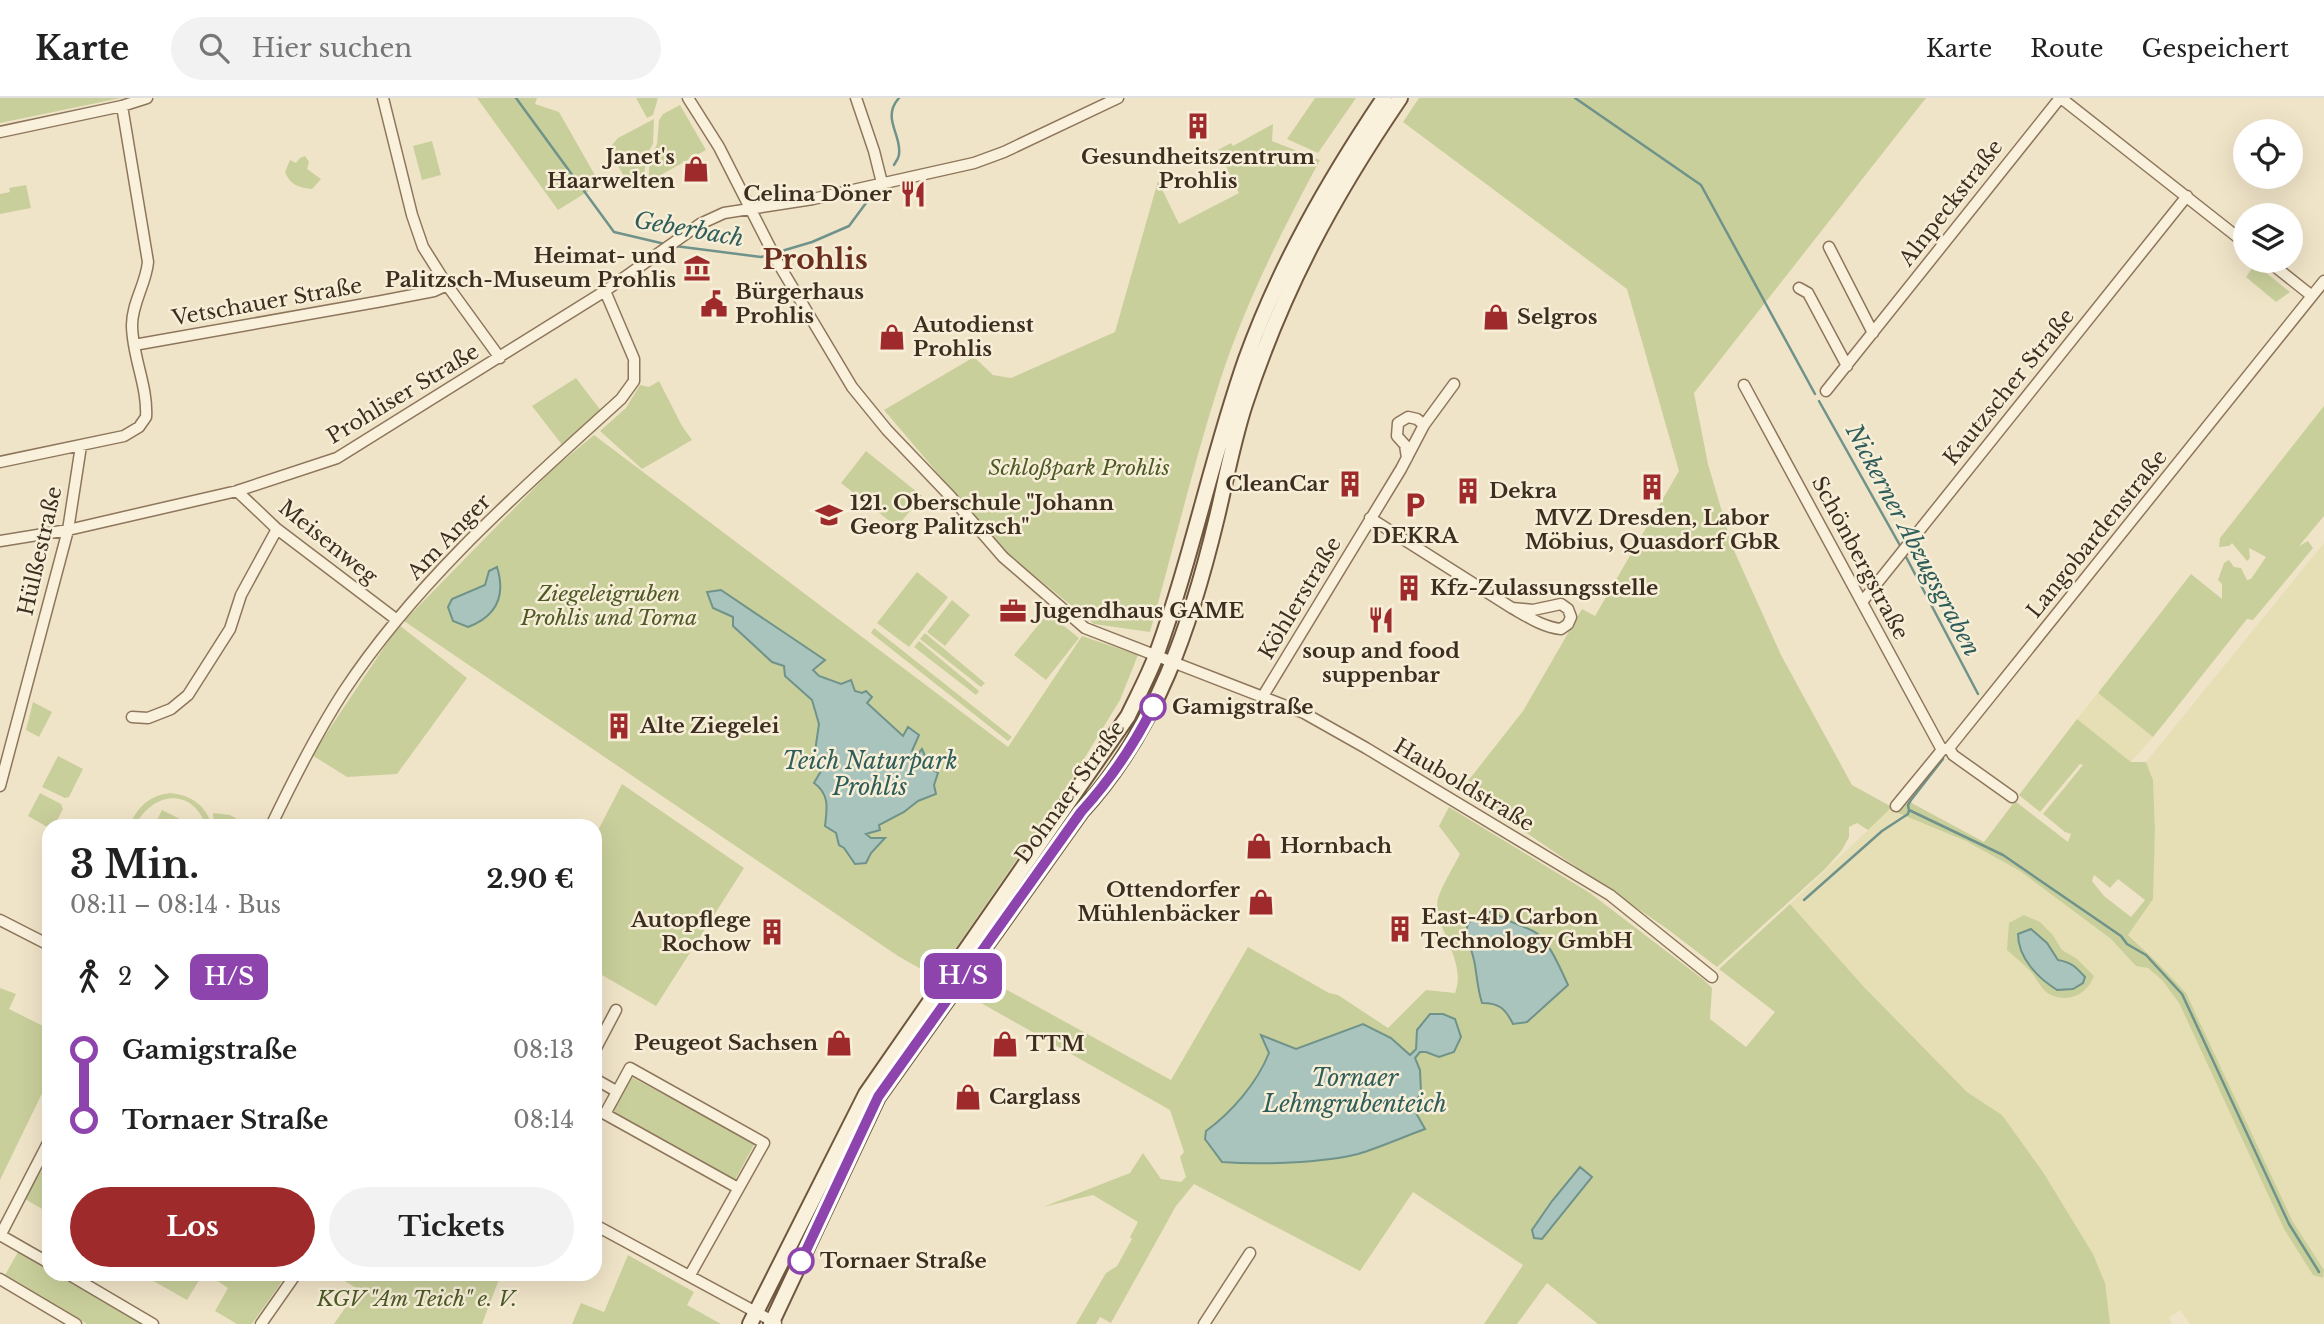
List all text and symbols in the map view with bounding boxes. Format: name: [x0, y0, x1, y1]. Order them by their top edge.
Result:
search box: [171, 17, 661, 80]
text: Karte: [35, 28, 129, 69]
icon: search: [195, 29, 233, 67]
text: Hier suchen: [251, 32, 412, 64]
text: Karte: [1926, 34, 1992, 63]
text: Route: [2030, 34, 2104, 63]
text: Gespeichert: [2142, 34, 2289, 63]
building icon: Gesundheitszentrum Prohlis: [1183, 111, 1213, 141]
map controls: [2233, 119, 2303, 273]
button: locate: [2233, 119, 2303, 189]
street label: Alnpeckstraße: [1893, 135, 2008, 272]
place label: Janet's Haarwelten: [547, 144, 675, 194]
place label: Gesundheitszentrum Prohlis: [1081, 144, 1315, 194]
shop icon: Janet's Haarwelten: [681, 154, 711, 184]
restaurant icon: Celina Döner: [898, 179, 928, 209]
place label: Celina Döner: [743, 181, 893, 207]
button: layers: [2233, 203, 2303, 273]
water label: Geberbach: [632, 206, 746, 252]
district label: Prohlis: [762, 242, 868, 277]
place label: Heimat- und Palitzsch-Museum Prohlis: [385, 243, 676, 293]
museum icon: Heimat- und Palitzsch-Museum Prohlis: [682, 253, 712, 283]
street label: Vetschauer Straße: [169, 272, 364, 332]
place label: Bürgerhaus Prohlis: [735, 279, 864, 329]
public building icon: Bürgerhaus Prohlis: [699, 289, 729, 319]
shop icon: Selgros: [1481, 302, 1511, 332]
street label: Kautzscher Straße: [1938, 303, 2080, 471]
place label: Selgros: [1517, 304, 1598, 330]
place label: Autodienst Prohlis: [912, 312, 1034, 362]
shop icon: Autodienst Prohlis: [877, 322, 907, 352]
street label: Prohliser Straße: [322, 338, 484, 450]
water label: Nickerner Abzugsgraben: [1839, 418, 1986, 661]
street label: Langobardenstraße: [2021, 445, 2173, 623]
park label: Schloßpark Prohlis: [988, 455, 1170, 481]
building icon: CleanCar: [1335, 469, 1365, 499]
place label: CleanCar: [1225, 471, 1330, 497]
building icon: MVZ Dresden, Labor Möbius, Quasdorf GbR: [1637, 472, 1667, 502]
street label: Schönbergstraße: [1806, 472, 1914, 644]
building icon: Dekra: [1453, 476, 1483, 506]
place label: Dekra: [1489, 478, 1557, 504]
street label: Hülßestraße: [13, 484, 67, 618]
street label: Am Anger: [401, 489, 496, 586]
place label: 121. Oberschule "Johann Georg Palitzsch": [850, 490, 1114, 540]
parking icon: DEKRA: [1400, 490, 1430, 520]
street label: Meisenweg: [273, 494, 383, 590]
school or university icon: 121. Oberschule "Johann Georg Palitzsch": [814, 500, 844, 530]
place label: MVZ Dresden, Labor Möbius, Quasdorf GbR: [1525, 505, 1780, 555]
place label: DEKRA: [1372, 523, 1459, 549]
street label: Köhlerstraße: [1253, 532, 1347, 664]
building icon: Kfz-Zulassungsstelle: [1394, 573, 1424, 603]
place label: Kfz-Zulassungsstelle: [1430, 575, 1658, 601]
park label: Ziegeleigruben Prohlis und Torna: [520, 581, 697, 631]
office icon: Jugendhaus GAME: [998, 596, 1028, 626]
place label: Jugendhaus GAME: [1030, 598, 1244, 624]
restaurant icon: soup and food suppenbar: [1366, 605, 1396, 635]
place label: soup and food suppenbar: [1302, 638, 1460, 688]
marker: Gamigstraße: [1140, 694, 1166, 720]
place label: Gamigstraße: [1172, 694, 1314, 720]
building icon: Alte Ziegelei: [604, 711, 634, 741]
place label: Alte Ziegelei: [639, 713, 780, 739]
street label: Dohnaer Straße: [1010, 716, 1130, 868]
street label: Hauboldstraße: [1389, 733, 1539, 837]
water label: Teich Naturpark Prohlis: [782, 747, 958, 801]
shop icon: Hornbach: [1244, 831, 1274, 861]
place label: Hornbach: [1280, 833, 1392, 859]
text: 3 Min.: [70, 841, 199, 888]
text: 2.90 €: [486, 863, 574, 895]
place label: Ottendorfer Mühlenbäcker: [1077, 877, 1241, 927]
shop icon: Ottendorfer Mühlenbäcker: [1246, 887, 1276, 917]
text: 08:11 – 08:14 · Bus: [70, 891, 281, 919]
place label: East-4D Carbon Technology GmbH: [1421, 904, 1633, 954]
place label: Autopflege Rochow: [630, 907, 751, 957]
building icon: East-4D Carbon Technology GmbH: [1385, 914, 1415, 944]
building icon: Autopflege Rochow: [757, 917, 787, 947]
line badge: H/S: [923, 953, 1003, 999]
icon: walk: [70, 958, 108, 996]
icon: forward: [142, 958, 180, 996]
text: H/S: [938, 961, 988, 990]
text: H/S: [204, 962, 254, 991]
text: 2: [118, 963, 132, 991]
shop icon: Peugeot Sachsen: [824, 1028, 854, 1058]
shop icon: TTM: [990, 1029, 1020, 1059]
place label: Peugeot Sachsen: [634, 1030, 818, 1056]
place label: TTM: [1026, 1031, 1085, 1057]
text: Gamigstraße: [122, 1034, 297, 1066]
text: 08:13: [513, 1036, 574, 1064]
water label: Tornaer Lehmgrubenteich: [1262, 1064, 1447, 1118]
shop icon: Carglass: [953, 1082, 983, 1112]
place label: Carglass: [989, 1084, 1081, 1110]
text: Tornaer Straße: [122, 1104, 329, 1136]
text: 08:14: [513, 1106, 574, 1134]
button: Los: [70, 1187, 315, 1267]
button: Tickets: [329, 1187, 574, 1267]
marker: Tornaer Straße: [788, 1248, 814, 1274]
place label: Tornaer Straße: [820, 1248, 987, 1274]
park label: KGV "Am Teich" e. V.: [316, 1286, 517, 1312]

